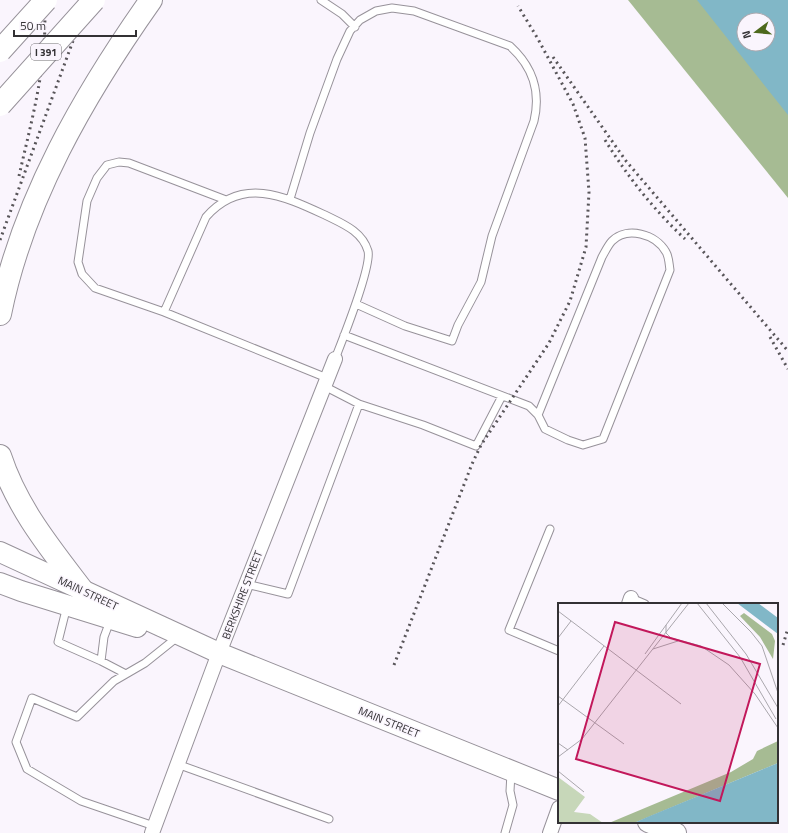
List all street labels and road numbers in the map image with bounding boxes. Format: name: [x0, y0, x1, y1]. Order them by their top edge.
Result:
road number: I 391: [31, 44, 61, 60]
street label: BERKSHIRE STREET: [218, 548, 266, 642]
street label: MAIN STREET: [55, 572, 121, 614]
street label: MAIN STREET: [356, 702, 422, 742]

